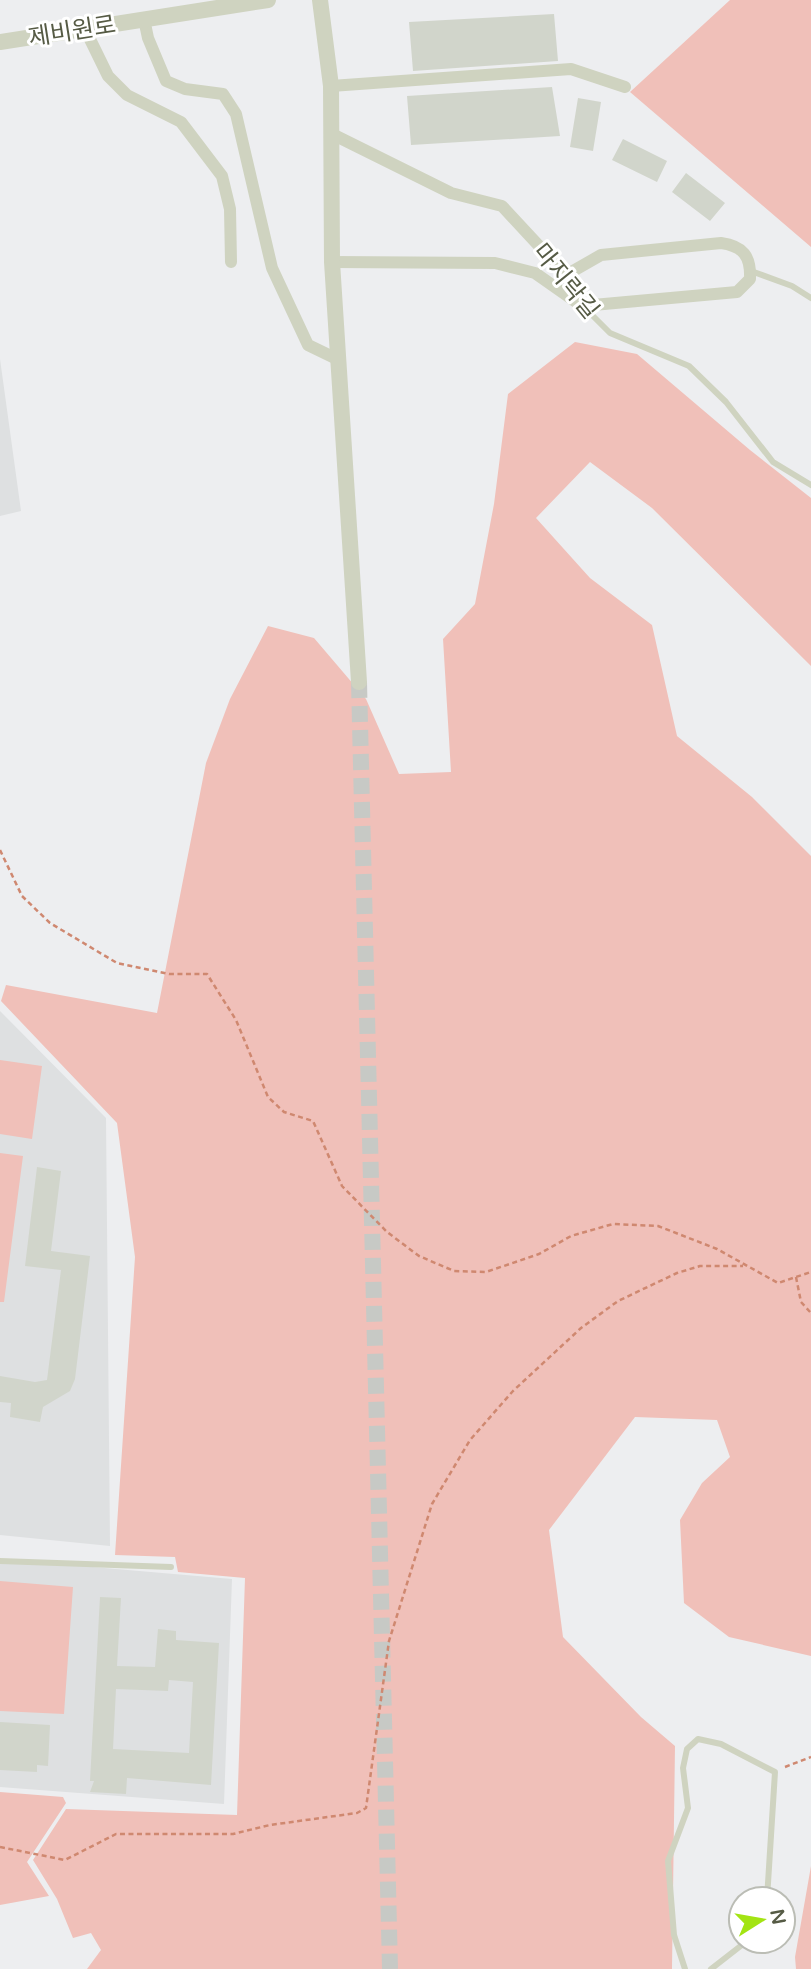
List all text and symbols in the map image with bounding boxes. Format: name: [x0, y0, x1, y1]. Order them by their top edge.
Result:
street label: 제비원로: [26, 10, 118, 53]
street label: 마지락길: [527, 238, 605, 325]
north arrow: [727, 1885, 797, 1955]
text: N: [765, 1907, 790, 1927]

